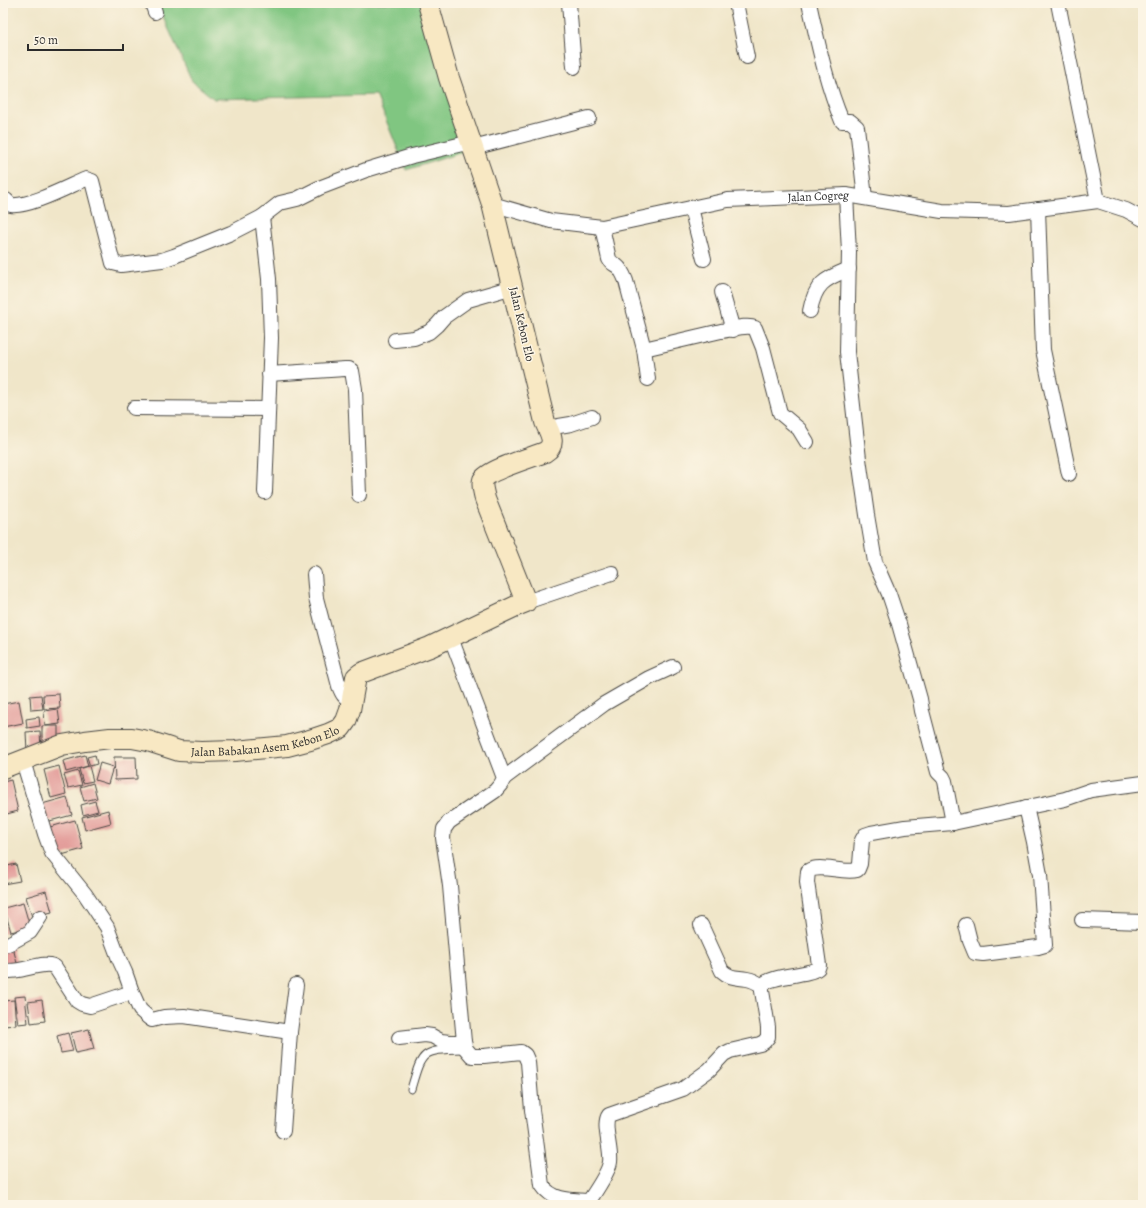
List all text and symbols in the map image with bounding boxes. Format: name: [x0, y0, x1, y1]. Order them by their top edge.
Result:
scale bar: [28, 26, 123, 52]
text: 50 m: [34, 32, 58, 48]
street label: Jalan Cogreg: [787, 187, 850, 205]
street label: Jalan Kebon Elo: [506, 285, 538, 363]
street label: Jalan Babakan Asem Kebon Elo: [191, 722, 342, 760]

